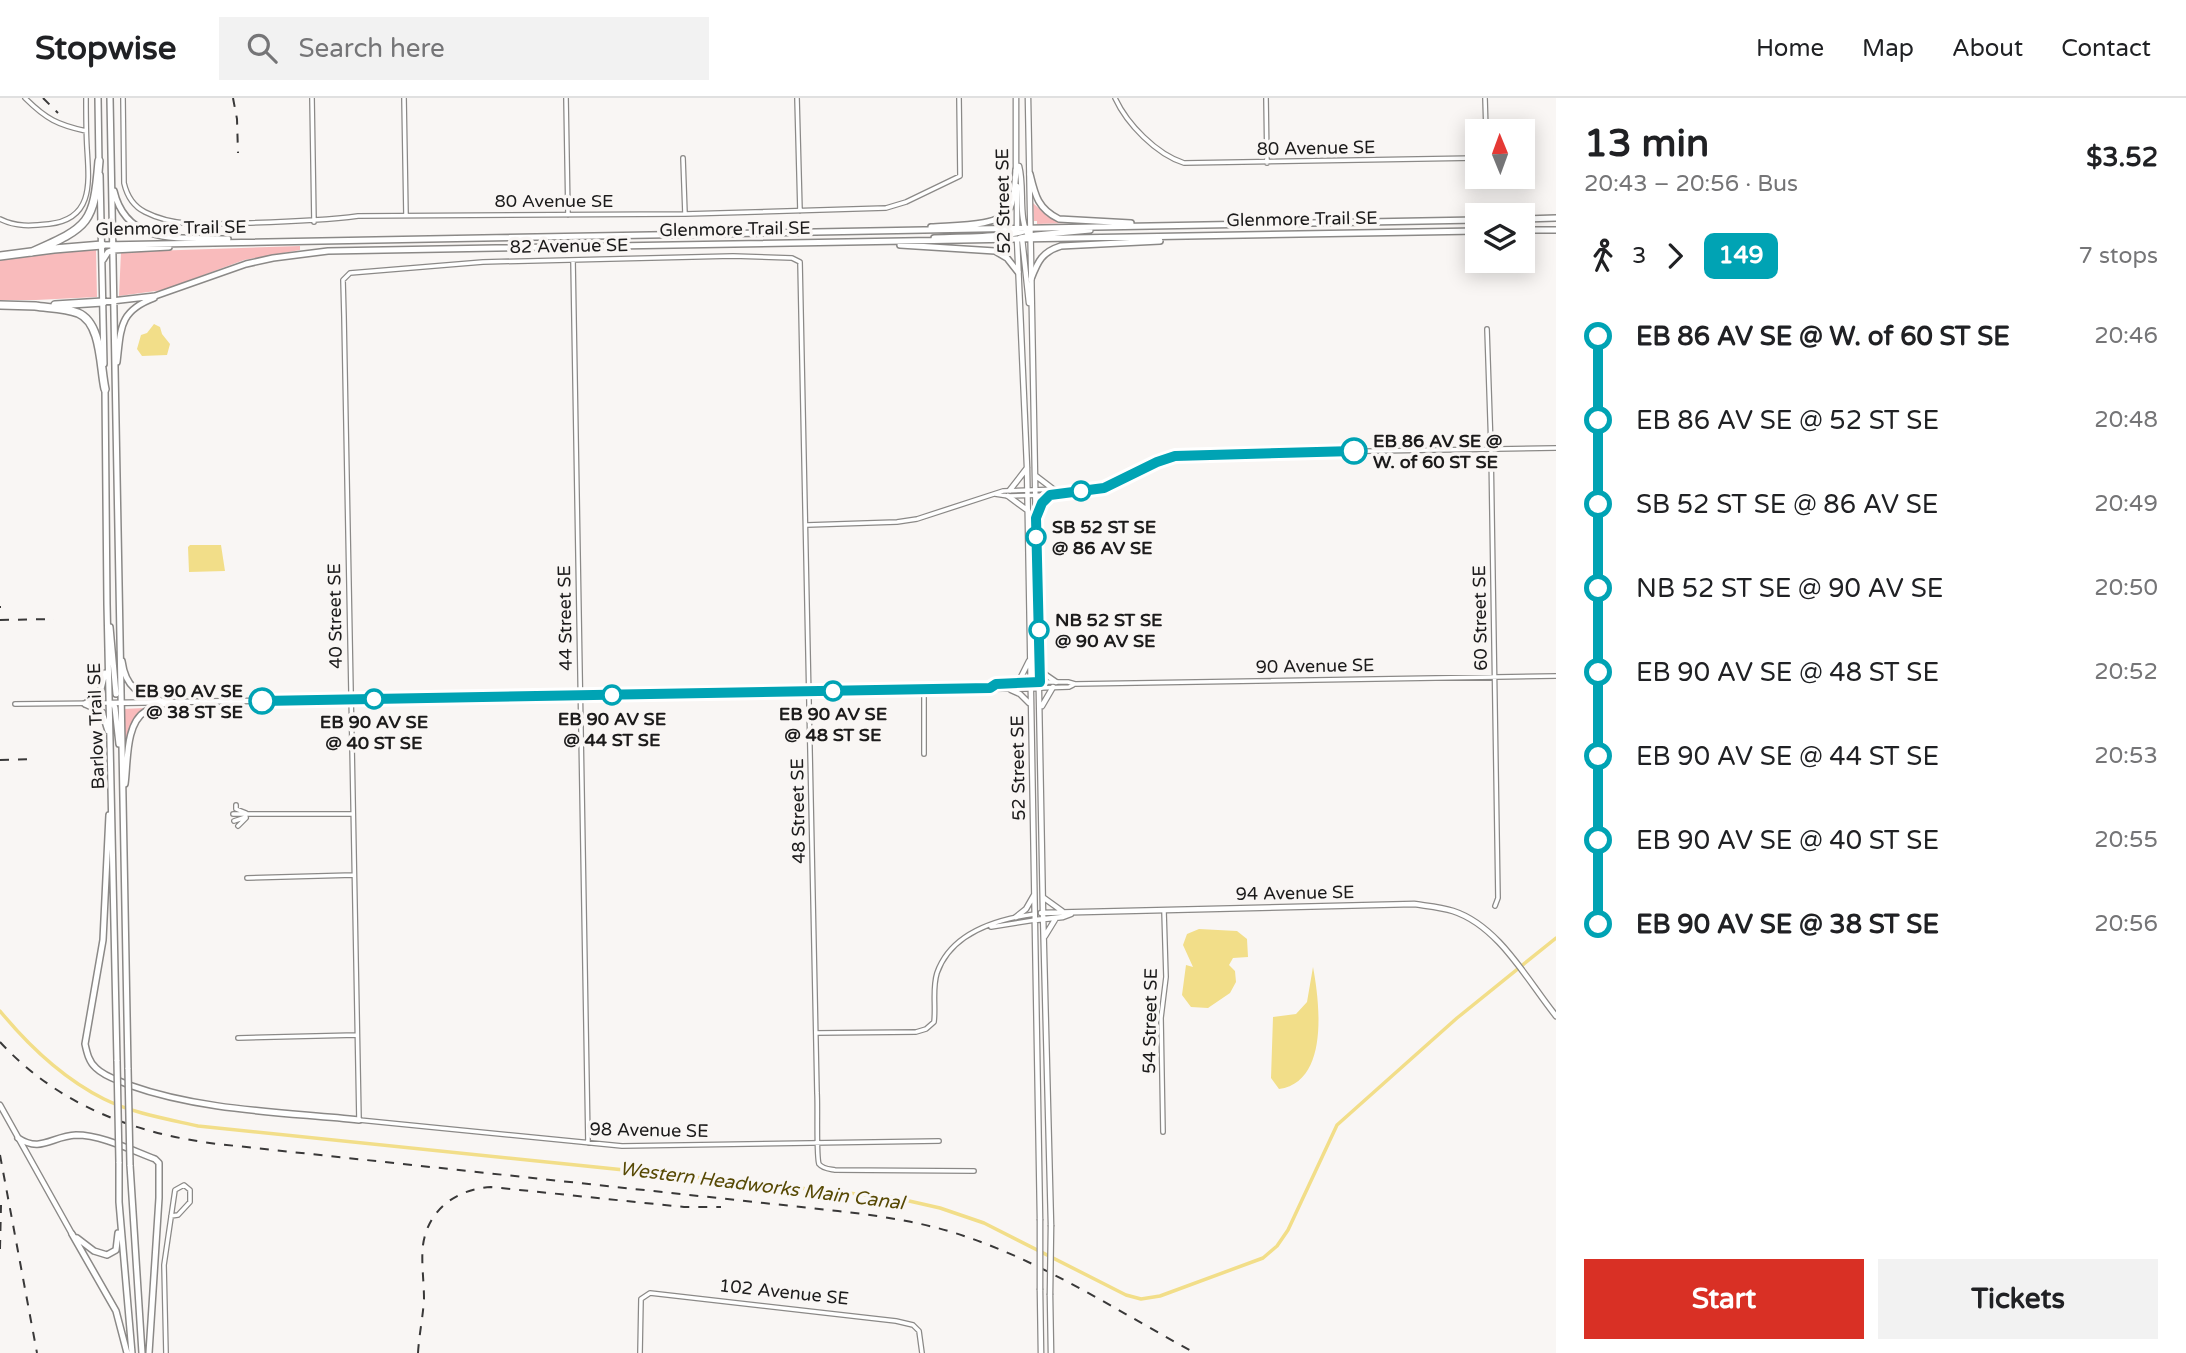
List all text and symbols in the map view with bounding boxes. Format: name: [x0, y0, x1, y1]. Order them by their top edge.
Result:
search box: [219, 17, 709, 80]
text: Stopwise: [35, 29, 177, 68]
icon: search: [243, 29, 281, 67]
text: Search here: [299, 33, 445, 64]
text: Home: [1756, 34, 1824, 63]
text: Map: [1862, 34, 1914, 63]
text: About: [1952, 34, 2023, 63]
text: Contact: [2061, 34, 2151, 63]
north arrow: [1465, 119, 1535, 189]
map controls: [1465, 119, 1535, 273]
text: 13 min: [1584, 121, 1709, 167]
street label: 80 Avenue SE: [1256, 136, 1376, 160]
text: $3.52: [2086, 142, 2158, 173]
street label: 52 Street SE: [991, 148, 1015, 254]
text: 20:43 – 20:56 · Bus: [1584, 170, 1798, 198]
street label: 80 Avenue SE: [495, 190, 613, 212]
button: layers: [1465, 203, 1535, 273]
street label: Glenmore Trail SE: [1226, 207, 1378, 231]
street label: Glenmore Trail SE: [95, 216, 247, 240]
street label: Glenmore Trail SE: [659, 217, 811, 241]
street label: 82 Avenue SE: [509, 234, 629, 258]
icon: walk: [1584, 237, 1622, 275]
icon: forward: [1656, 237, 1694, 275]
text: 149: [1718, 241, 1764, 270]
text: 3: [1632, 242, 1646, 270]
text: 7 stops: [2078, 242, 2158, 270]
text: EB 86 AV SE @ W. of 60 ST SE: [1636, 321, 2010, 352]
text: 20:46: [2094, 322, 2158, 350]
text: EB 86 AV SE @ 52 ST SE: [1636, 405, 1939, 436]
text: 20:48: [2094, 406, 2158, 434]
place label: EB 86 AV SE @ W. of 60 ST SE: [1373, 430, 1502, 473]
marker: EB 86 AV SE @ W. of 60 ST SE: [1341, 438, 1367, 464]
unlabelled marker: [1071, 481, 1091, 501]
text: SB 52 ST SE @ 86 AV SE: [1636, 489, 1938, 520]
text: 20:49: [2094, 490, 2158, 518]
place label: SB 52 ST SE @ 86 AV SE: [1052, 516, 1156, 559]
marker: SB 52 ST SE @ 86 AV SE: [1026, 527, 1046, 547]
street label: 40 Street SE: [323, 563, 347, 669]
street label: 44 Street SE: [553, 565, 577, 671]
street label: 60 Street SE: [1468, 565, 1492, 671]
text: NB 52 ST SE @ 90 AV SE: [1636, 573, 1943, 604]
text: 20:50: [2094, 574, 2158, 602]
place label: NB 52 ST SE @ 90 AV SE: [1055, 609, 1163, 652]
marker: NB 52 ST SE @ 90 AV SE: [1029, 620, 1049, 640]
street label: 90 Avenue SE: [1255, 654, 1375, 678]
text: EB 90 AV SE @ 48 ST SE: [1636, 657, 1939, 688]
text: 20:52: [2094, 658, 2158, 686]
street label: Barlow Trail SE: [83, 662, 109, 790]
place label: EB 90 AV SE @ 38 ST SE: [135, 680, 243, 723]
marker: EB 90 AV SE @ 48 ST SE: [823, 681, 843, 701]
marker: EB 90 AV SE @ 44 ST SE: [602, 685, 622, 705]
marker: EB 90 AV SE @ 38 ST SE: [249, 688, 275, 714]
marker: EB 90 AV SE @ 40 ST SE: [364, 689, 384, 709]
place label: EB 90 AV SE @ 48 ST SE: [779, 703, 887, 746]
place label: EB 90 AV SE @ 44 ST SE: [558, 708, 666, 751]
place label: EB 90 AV SE @ 40 ST SE: [320, 711, 428, 754]
street label: 52 Street SE: [1006, 715, 1030, 821]
text: EB 90 AV SE @ 44 ST SE: [1636, 741, 1939, 772]
text: 20:53: [2094, 742, 2158, 770]
street label: 48 Street SE: [786, 758, 810, 864]
text: EB 90 AV SE @ 40 ST SE: [1636, 825, 1939, 856]
text: 20:55: [2094, 826, 2158, 854]
street label: 94 Avenue SE: [1235, 881, 1355, 905]
text: EB 90 AV SE @ 38 ST SE: [1636, 909, 1939, 940]
text: 20:56: [2094, 910, 2158, 938]
street label: 54 Street SE: [1138, 968, 1162, 1074]
street label: 98 Avenue SE: [589, 1118, 709, 1142]
water label: Western Headworks Main Canal: [618, 1158, 908, 1215]
button: Start: [1584, 1259, 1864, 1339]
button: Tickets: [1878, 1259, 2158, 1339]
street label: 102 Avenue SE: [718, 1274, 850, 1310]

